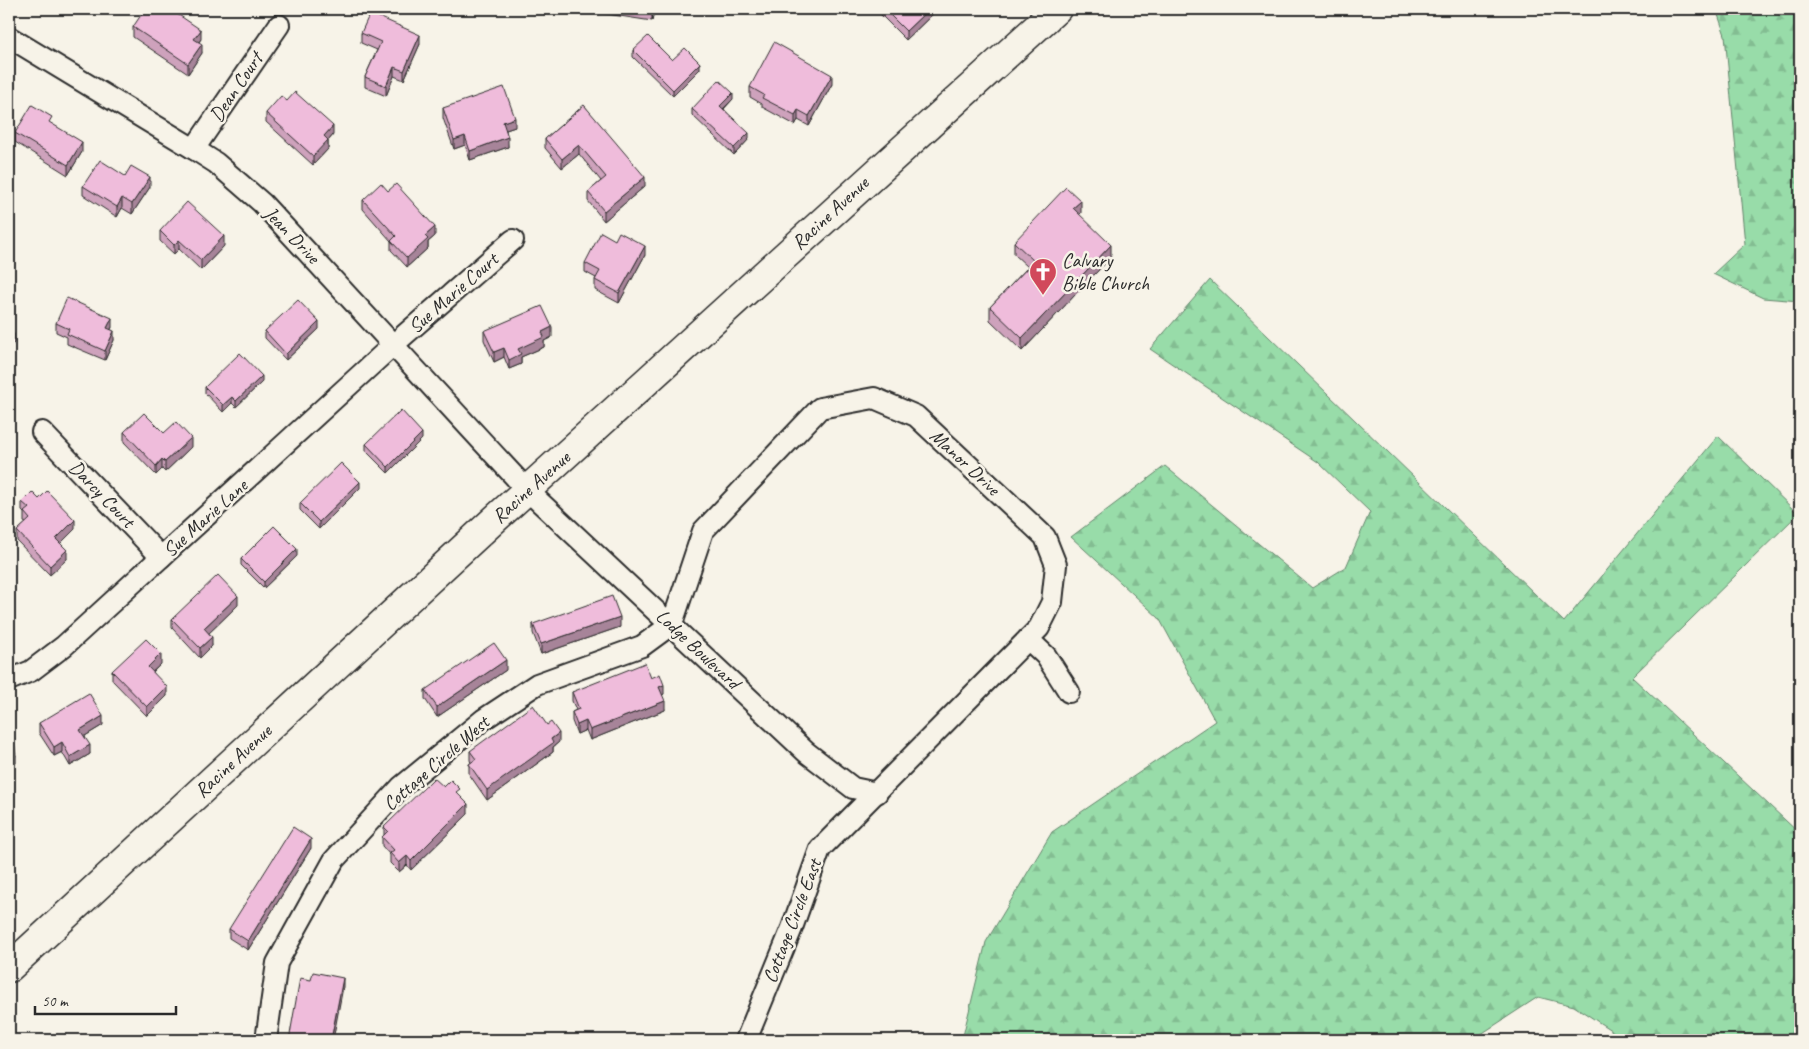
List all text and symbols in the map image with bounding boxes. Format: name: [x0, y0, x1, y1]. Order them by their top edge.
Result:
street label: Dean Court: [204, 45, 270, 126]
street label: Racine Avenue: [786, 170, 875, 255]
street label: Jean Drive: [258, 200, 326, 270]
street label: Sue Marie Court: [403, 246, 505, 339]
place label: Calvary Bible Church: [1062, 248, 1150, 296]
church icon: Calvary Bible Church: [1028, 257, 1058, 296]
street label: Manor Drive: [925, 423, 1006, 502]
street label: Racine Avenue: [487, 444, 576, 529]
street label: Darcy Court: [64, 455, 142, 535]
street label: Sue Marie Lane: [158, 472, 254, 563]
street label: Lodge Boulevard: [651, 604, 748, 697]
street label: Cottage Circle West: [378, 708, 496, 816]
street label: Racine Avenue: [189, 718, 278, 803]
street label: Cottage Circle East: [757, 853, 828, 986]
scale bar: [35, 984, 176, 1016]
text: 50 m: [42, 992, 69, 1011]

